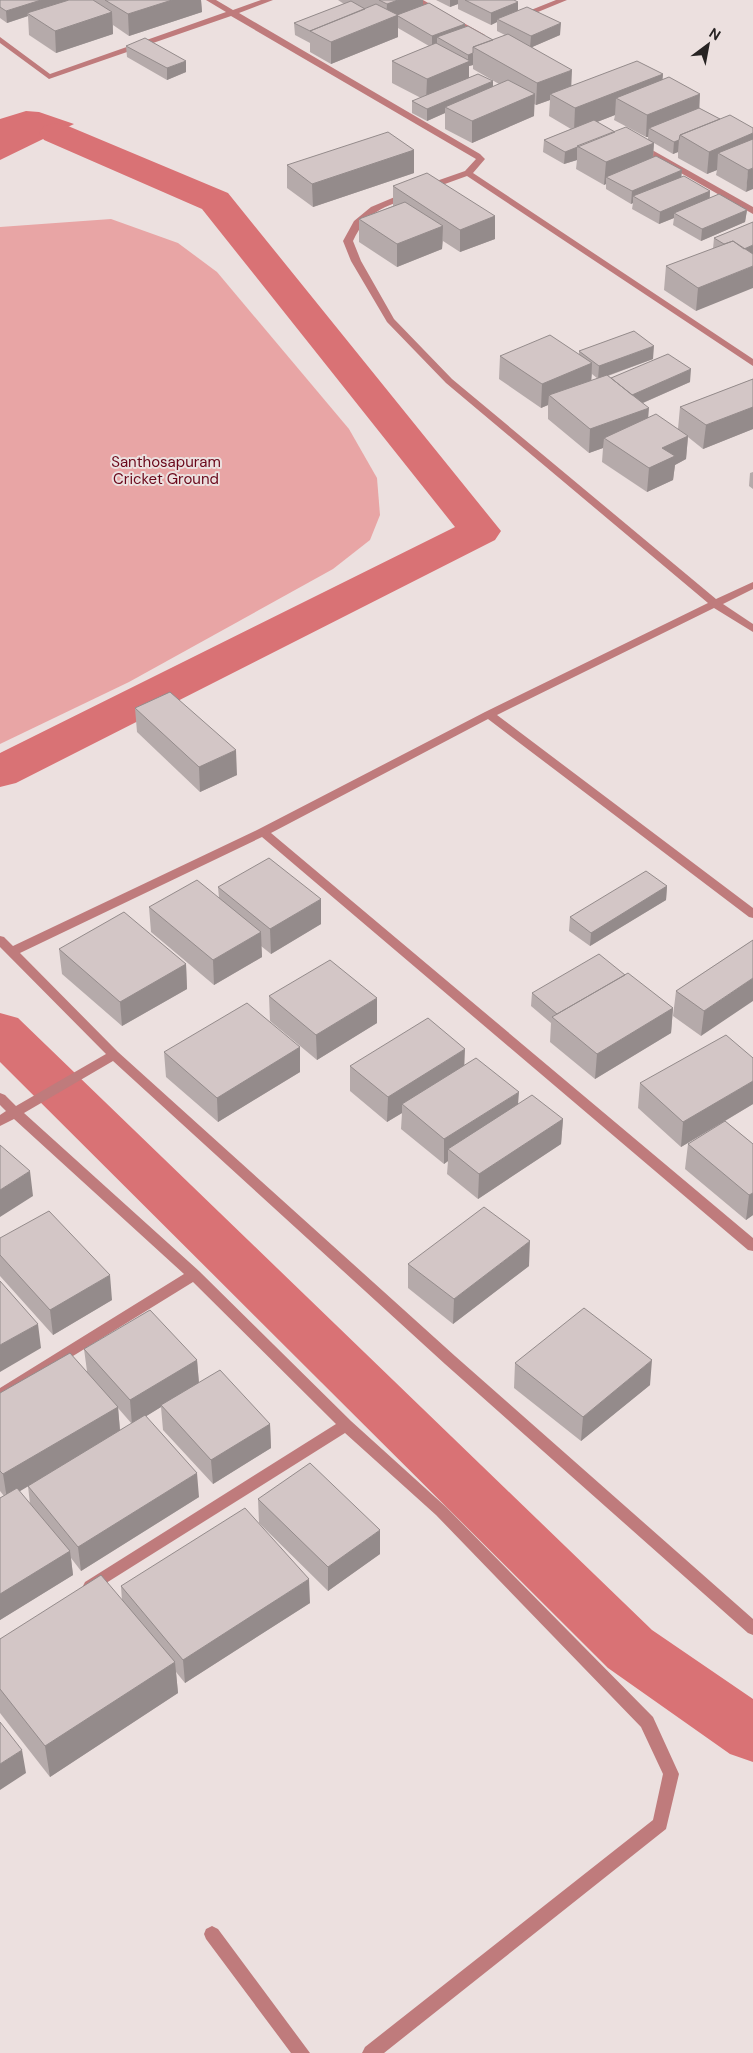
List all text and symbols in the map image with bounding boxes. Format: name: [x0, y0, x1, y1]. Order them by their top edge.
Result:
north arrow: [683, 20, 733, 70]
text: N: [706, 24, 724, 44]
park label: Santhosapuram Cricket Ground: [111, 452, 221, 489]

